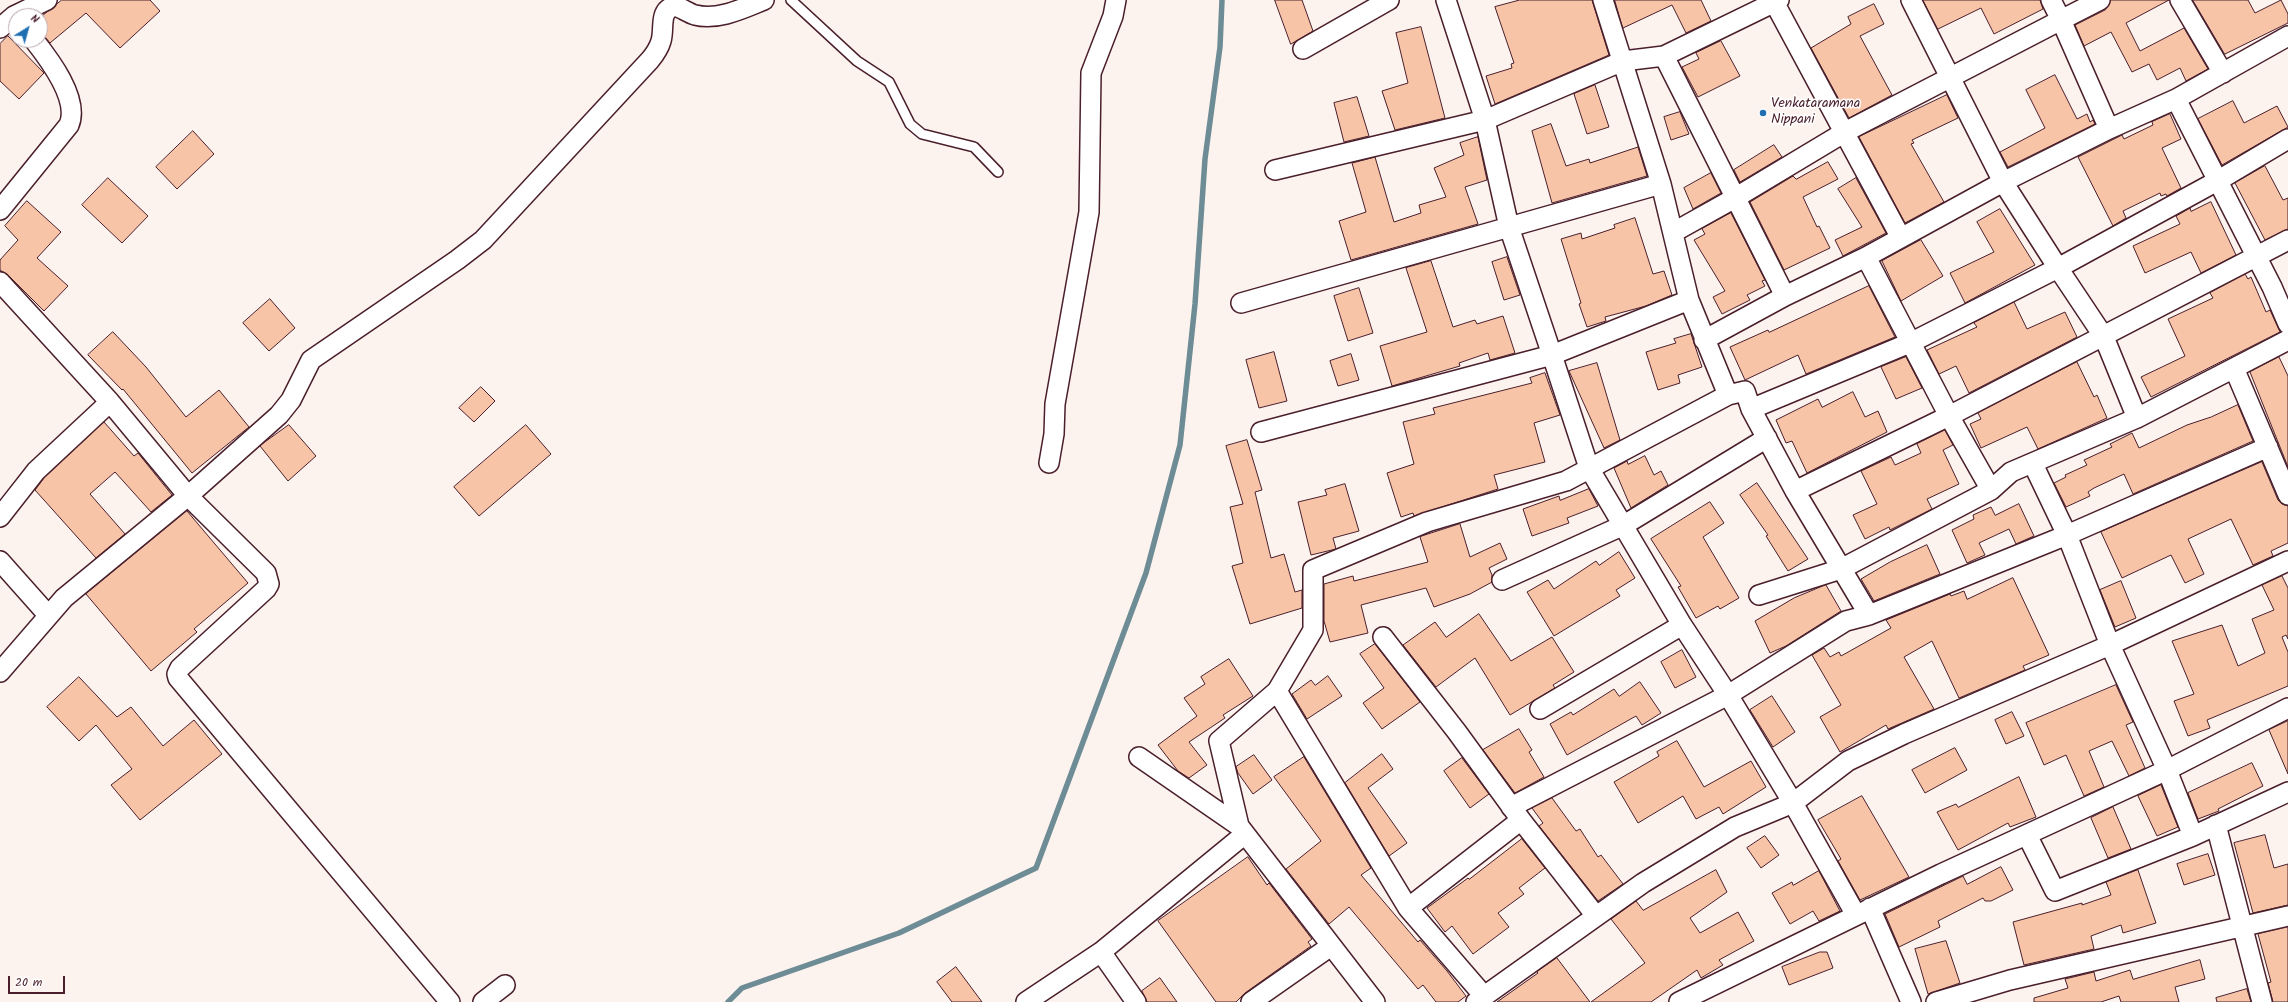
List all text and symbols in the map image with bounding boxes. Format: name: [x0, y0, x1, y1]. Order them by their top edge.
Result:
north arrow: [8, 8, 48, 48]
text: N: [26, 10, 43, 28]
place label: Venkataramana Nippani: [1771, 97, 1860, 130]
marker: Venkataramana Nippani: [1758, 108, 1768, 118]
scale bar: [10, 968, 67, 994]
text: 20 m: [15, 973, 42, 992]

